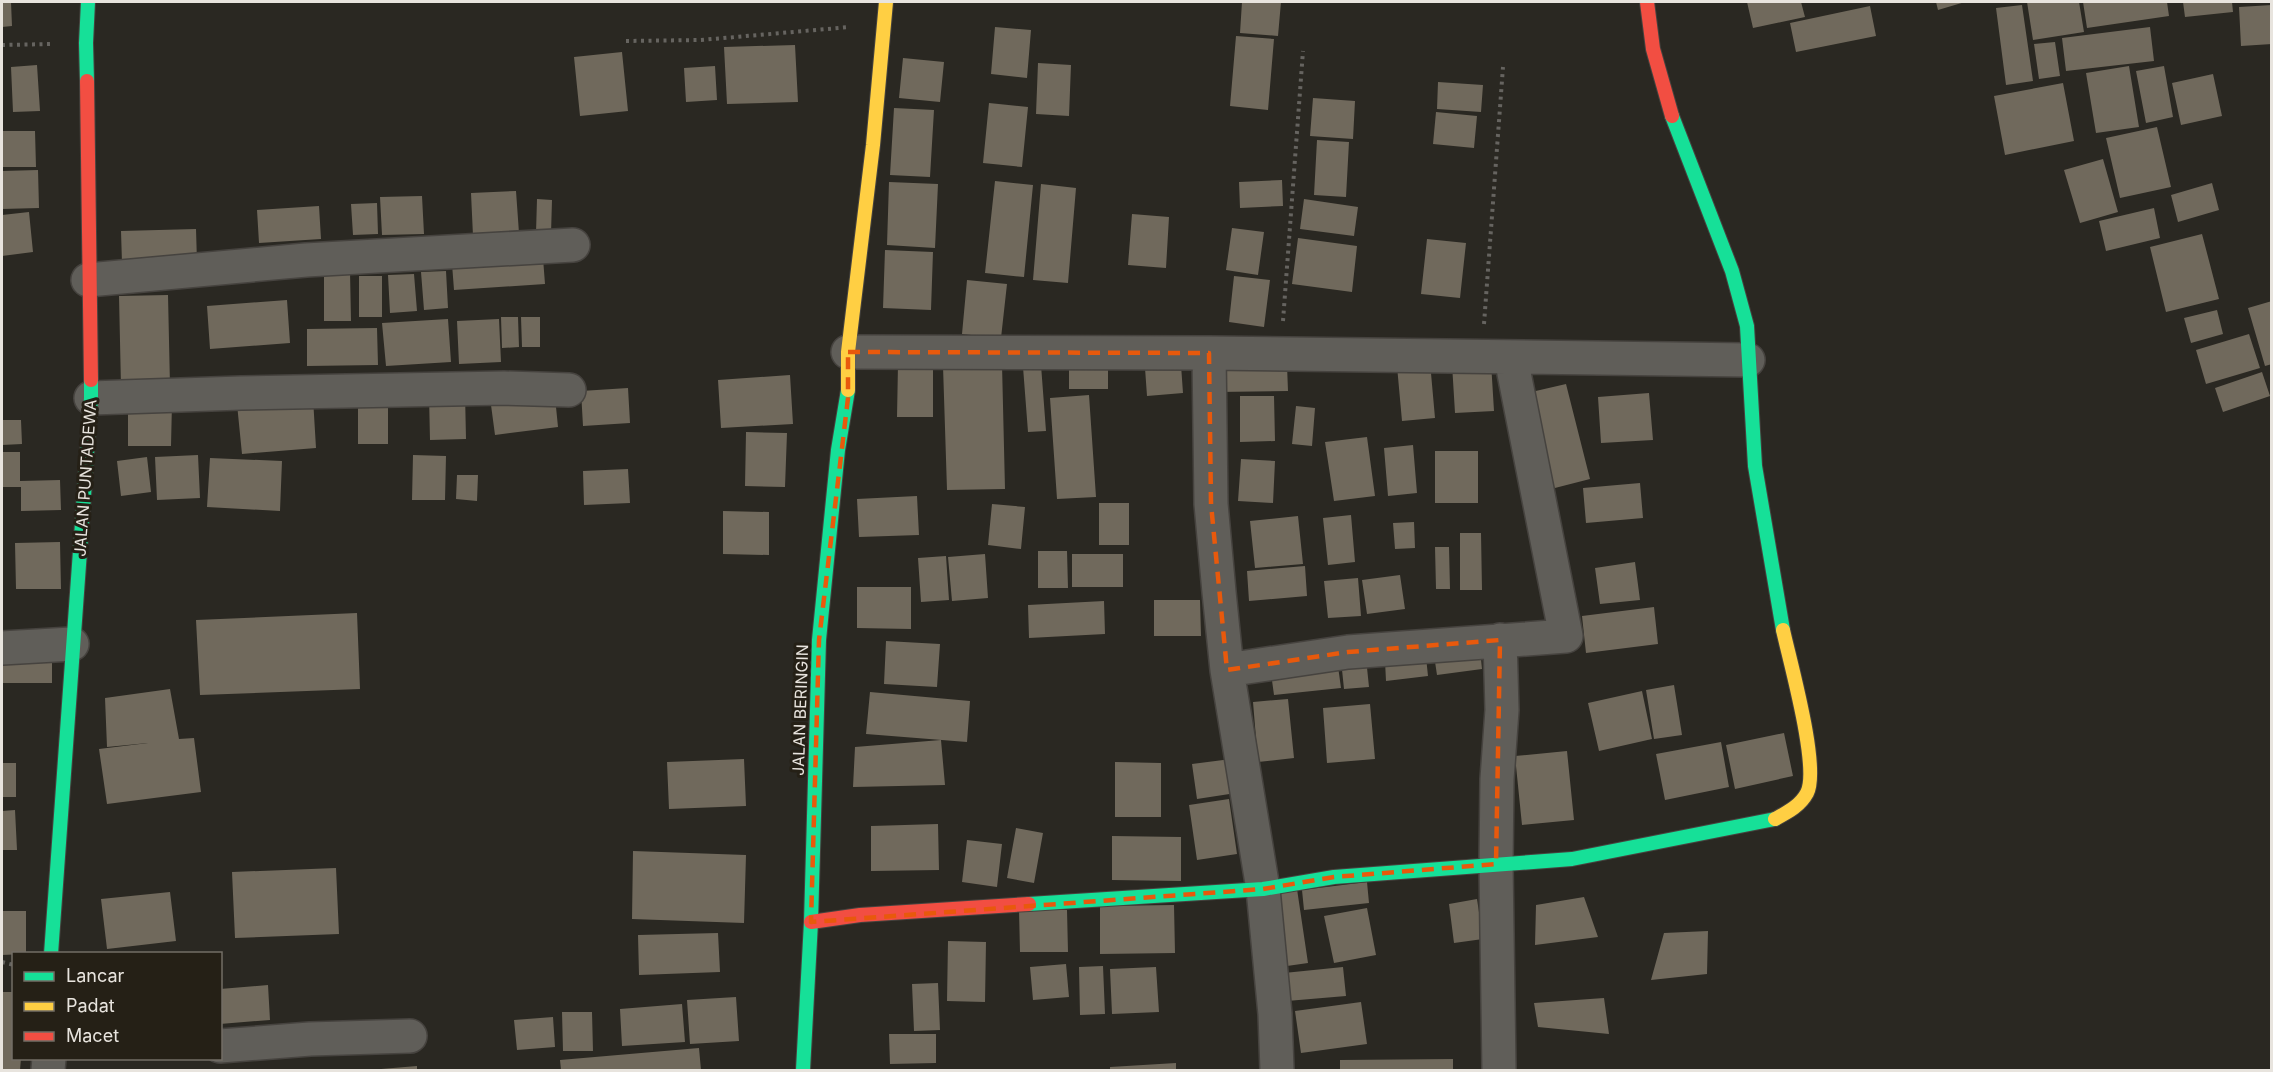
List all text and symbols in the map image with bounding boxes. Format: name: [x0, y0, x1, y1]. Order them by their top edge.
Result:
street label: JALAN PUNTADEWA: [70, 399, 100, 557]
street label: JALAN BERINGIN: [788, 644, 812, 776]
legend: [12, 952, 222, 1060]
text: Lancar: [66, 965, 124, 986]
text: Padat: [66, 995, 115, 1016]
text: Macet: [66, 1025, 119, 1046]

